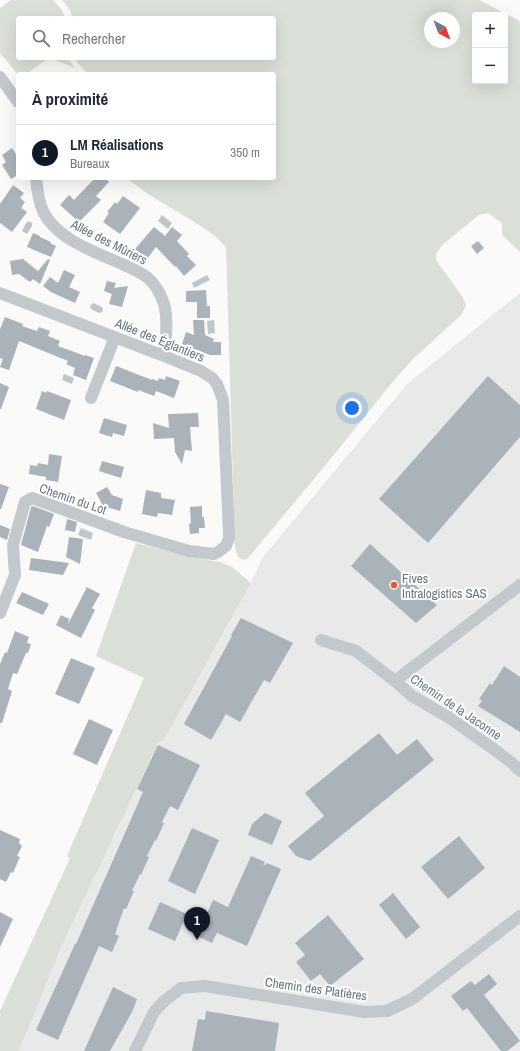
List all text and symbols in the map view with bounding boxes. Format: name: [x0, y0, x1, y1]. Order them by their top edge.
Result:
north arrow: [424, 12, 460, 48]
map controls: [472, 12, 508, 84]
button: +: [472, 12, 508, 48]
search box: [16, 16, 276, 60]
icon: search: [30, 27, 52, 49]
text: Rechercher: [62, 28, 126, 49]
button: −: [472, 48, 508, 84]
text: À proximité: [32, 87, 108, 110]
text: LM Réalisations: [70, 134, 164, 155]
text: 1: [42, 144, 48, 161]
text: 350 m: [230, 144, 260, 161]
text: Bureaux: [70, 155, 110, 172]
street label: Allée des Mûriers: [67, 215, 150, 268]
street label: Allée des Églantiers: [112, 314, 207, 366]
your location: [342, 398, 362, 418]
street label: Chemin du Lot: [37, 480, 109, 518]
place label: Fives Intralogistics SAS: [402, 570, 487, 602]
marker: Fives Intralogistics SAS: [389, 580, 399, 590]
street label: Chemin de la Jaconne: [407, 670, 505, 744]
pin: 1: [184, 907, 210, 940]
street label: Chemin des Platières: [264, 973, 368, 1005]

